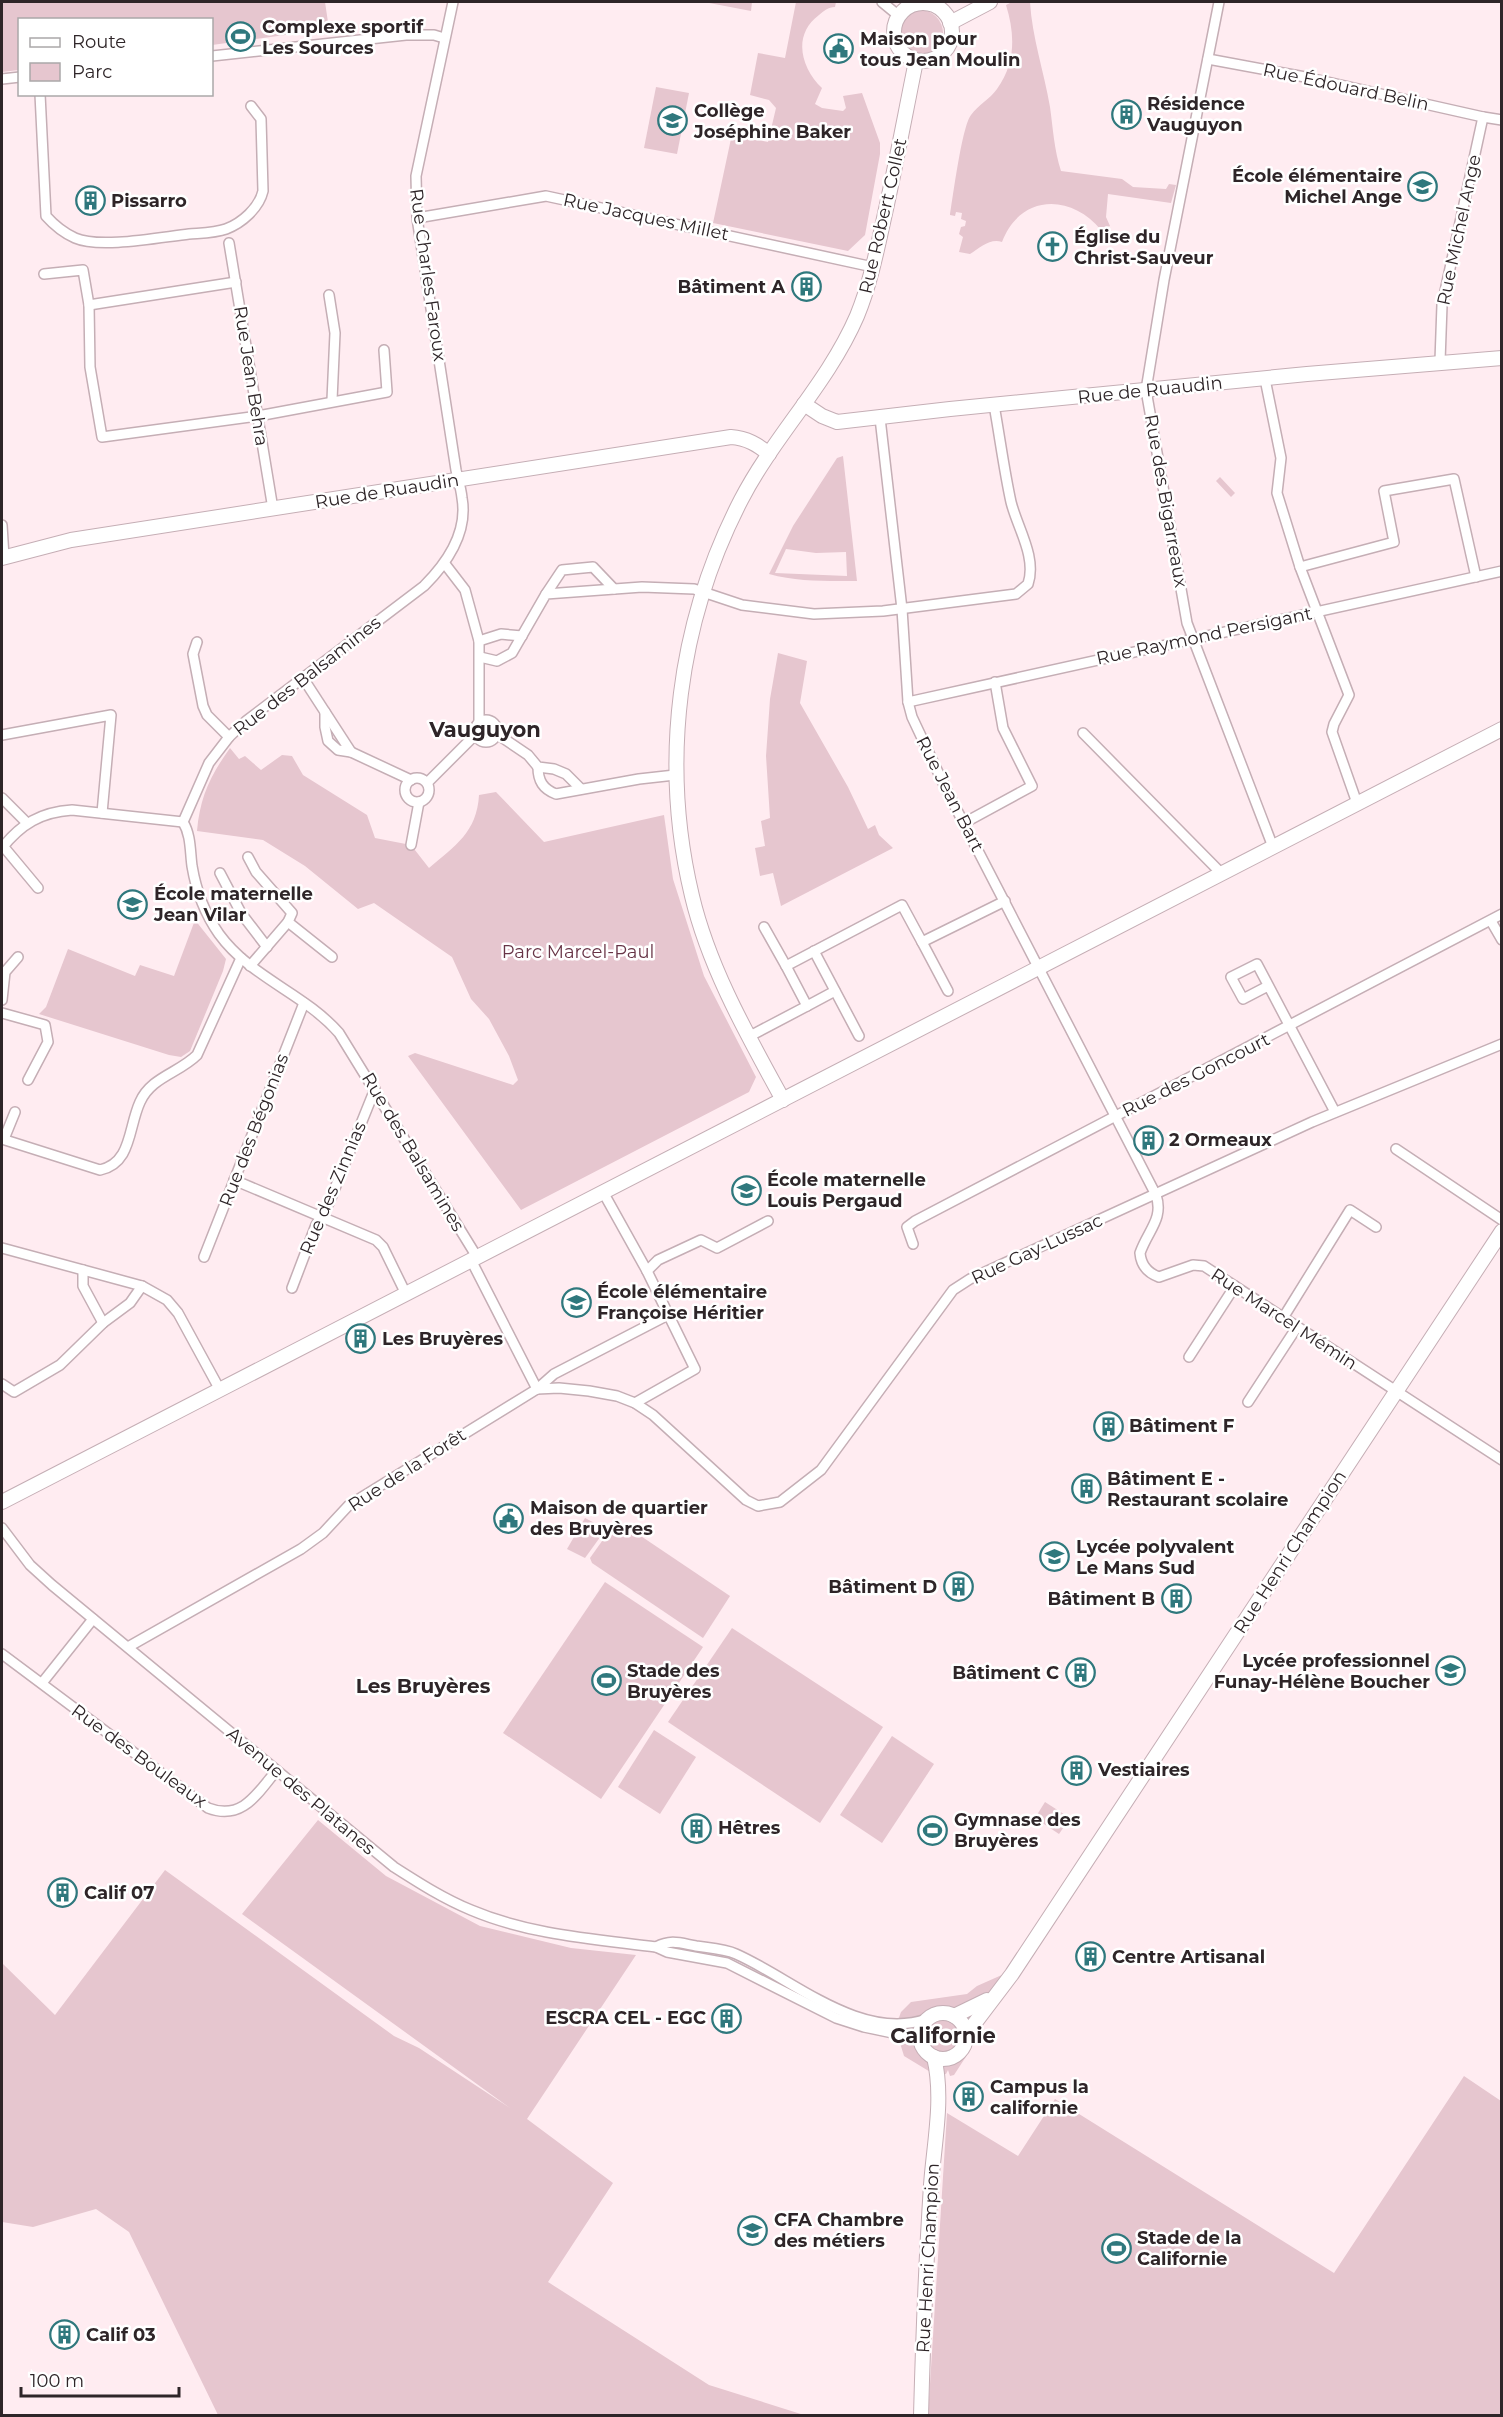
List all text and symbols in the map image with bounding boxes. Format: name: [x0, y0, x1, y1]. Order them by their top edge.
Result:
place label: Complexe sportif Les Sources: [262, 16, 424, 59]
legend: [18, 18, 213, 96]
sports icon: Complexe sportif Les Sources: [225, 21, 257, 53]
place label: Maison pour tous Jean Moulin: [860, 28, 1020, 71]
text: Route: [72, 31, 126, 53]
public building icon: Maison pour tous Jean Moulin: [823, 33, 855, 65]
street label: Rue Édouard Belin: [1261, 59, 1431, 115]
text: Parc: [72, 61, 112, 83]
place label: Résidence Vauguyon: [1146, 93, 1245, 136]
building icon: Résidence Vauguyon: [1110, 98, 1142, 130]
place label: Collège Joséphine Baker: [693, 100, 851, 143]
school or university icon: Collège Joséphine Baker: [657, 105, 689, 137]
street label: Rue Robert Collet: [854, 136, 912, 296]
street label: Rue Michel Ange: [1432, 152, 1486, 307]
place label: École élémentaire Michel Ange: [1232, 165, 1402, 208]
school or university icon: École élémentaire Michel Ange: [1407, 170, 1439, 202]
building icon: Pissarro: [74, 185, 106, 217]
street label: Rue Charles Faroux: [405, 187, 451, 363]
street label: Rue Jacques Millet: [561, 189, 731, 245]
place label: Pissarro: [111, 190, 187, 212]
place label: Église du Christ-Sauveur: [1074, 226, 1214, 269]
church icon: Église du Christ-Sauveur: [1037, 231, 1069, 263]
building icon: Bâtiment A: [790, 271, 822, 303]
place label: Bâtiment A: [677, 276, 785, 298]
street label: Rue Jean Behra: [229, 304, 273, 448]
street label: Rue de Ruaudin: [1076, 371, 1224, 409]
street label: Rue des Bigarreaux: [1140, 413, 1192, 590]
street label: Rue de Ruaudin: [313, 469, 461, 513]
street label: Rue Raymond Persigant: [1094, 602, 1314, 670]
street label: Rue des Balsamines: [229, 611, 385, 741]
district label: Vauguyon: [428, 717, 541, 742]
street label: Rue Jean Bart: [911, 733, 989, 855]
place label: École maternelle Jean Vilar: [153, 883, 313, 926]
school or university icon: École maternelle Jean Vilar: [117, 888, 149, 920]
park label: Parc Marcel-Paul: [502, 941, 654, 963]
street label: Rue des Goncourt: [1118, 1028, 1274, 1122]
street label: Rue des Bégonias: [215, 1050, 293, 1209]
street label: Rue des Balsamines: [357, 1069, 469, 1236]
street label: Rue des Zinnias: [295, 1118, 371, 1258]
building icon: 2 Ormeaux: [1132, 1124, 1164, 1156]
place label: 2 Ormeaux: [1169, 1129, 1272, 1151]
place label: École maternelle Louis Pergaud: [767, 1169, 926, 1212]
school or university icon: École maternelle Louis Pergaud: [730, 1174, 762, 1206]
street label: Rue Gay-Lussac: [968, 1209, 1106, 1289]
street label: Rue Marcel Mémin: [1207, 1263, 1361, 1375]
place label: École élémentaire Françoise Héritier: [597, 1281, 767, 1324]
school or university icon: École élémentaire Françoise Héritier: [560, 1286, 592, 1318]
building icon: Les Bruyères: [345, 1323, 377, 1355]
place label: Les Bruyères: [382, 1328, 504, 1350]
building icon: Bâtiment F: [1092, 1410, 1124, 1442]
place label: Bâtiment F: [1129, 1415, 1235, 1437]
street label: Rue de la Forêt: [344, 1424, 470, 1516]
street label: Rue Henri Champion: [1229, 1466, 1351, 1638]
place label: Bâtiment E - Restaurant scolaire: [1107, 1468, 1288, 1511]
building icon: Bâtiment E - Restaurant scolaire: [1070, 1473, 1102, 1505]
place label: Maison de quartier des Bruyères: [530, 1497, 708, 1540]
public building icon: Maison de quartier des Bruyères: [493, 1502, 525, 1534]
place label: Lycée polyvalent Le Mans Sud: [1076, 1536, 1235, 1579]
school or university icon: Lycée polyvalent Le Mans Sud: [1039, 1541, 1071, 1573]
building icon: Bâtiment D: [942, 1571, 974, 1603]
place label: Bâtiment D: [828, 1576, 937, 1598]
building icon: Bâtiment B: [1160, 1583, 1192, 1615]
place label: Bâtiment B: [1047, 1588, 1155, 1610]
place label: Lycée professionnel Funay-Hélène Boucher: [1214, 1650, 1430, 1693]
school or university icon: Lycée professionnel Funay-Hélène Boucher: [1435, 1655, 1467, 1687]
building icon: Bâtiment C: [1064, 1657, 1096, 1689]
place label: Stade des Bruyères: [627, 1660, 720, 1703]
place label: Bâtiment C: [952, 1662, 1059, 1684]
sports icon: Stade des Bruyères: [590, 1665, 622, 1697]
district label: Les Bruyères: [356, 1674, 491, 1698]
street label: Rue des Bouleaux: [67, 1699, 211, 1813]
street label: Avenue des Platanes: [222, 1722, 380, 1860]
building icon: Vestiaires: [1061, 1754, 1093, 1786]
place label: Vestiaires: [1097, 1759, 1190, 1781]
place label: Gymnase des Bruyères: [954, 1809, 1081, 1852]
building icon: Hêtres: [681, 1812, 713, 1844]
sports icon: Gymnase des Bruyères: [917, 1814, 949, 1846]
place label: Hêtres: [718, 1817, 781, 1839]
building icon: Calif 07: [47, 1877, 79, 1909]
place label: Calif 07: [84, 1882, 154, 1904]
building icon: Centre Artisanal: [1075, 1941, 1107, 1973]
place label: Centre Artisanal: [1112, 1946, 1265, 1968]
building icon: ESCRA CEL - EGC: [711, 2002, 743, 2034]
place label: ESCRA CEL - EGC: [545, 2007, 706, 2029]
district label: Californie: [890, 2023, 996, 2048]
place label: Campus la californie: [990, 2076, 1089, 2119]
building icon: Campus la californie: [953, 2081, 985, 2113]
street label: Rue Henri Champion: [912, 2162, 944, 2354]
place label: CFA Chambre des métiers: [774, 2209, 904, 2252]
school or university icon: CFA Chambre des métiers: [737, 2214, 769, 2246]
place label: Stade de la Californie: [1137, 2227, 1242, 2270]
sports icon: Stade de la Californie: [1100, 2232, 1132, 2264]
building icon: Calif 03: [49, 2319, 81, 2351]
place label: Calif 03: [86, 2324, 156, 2346]
scale bar: [21, 2360, 178, 2398]
text: 100 m: [30, 2370, 84, 2392]

